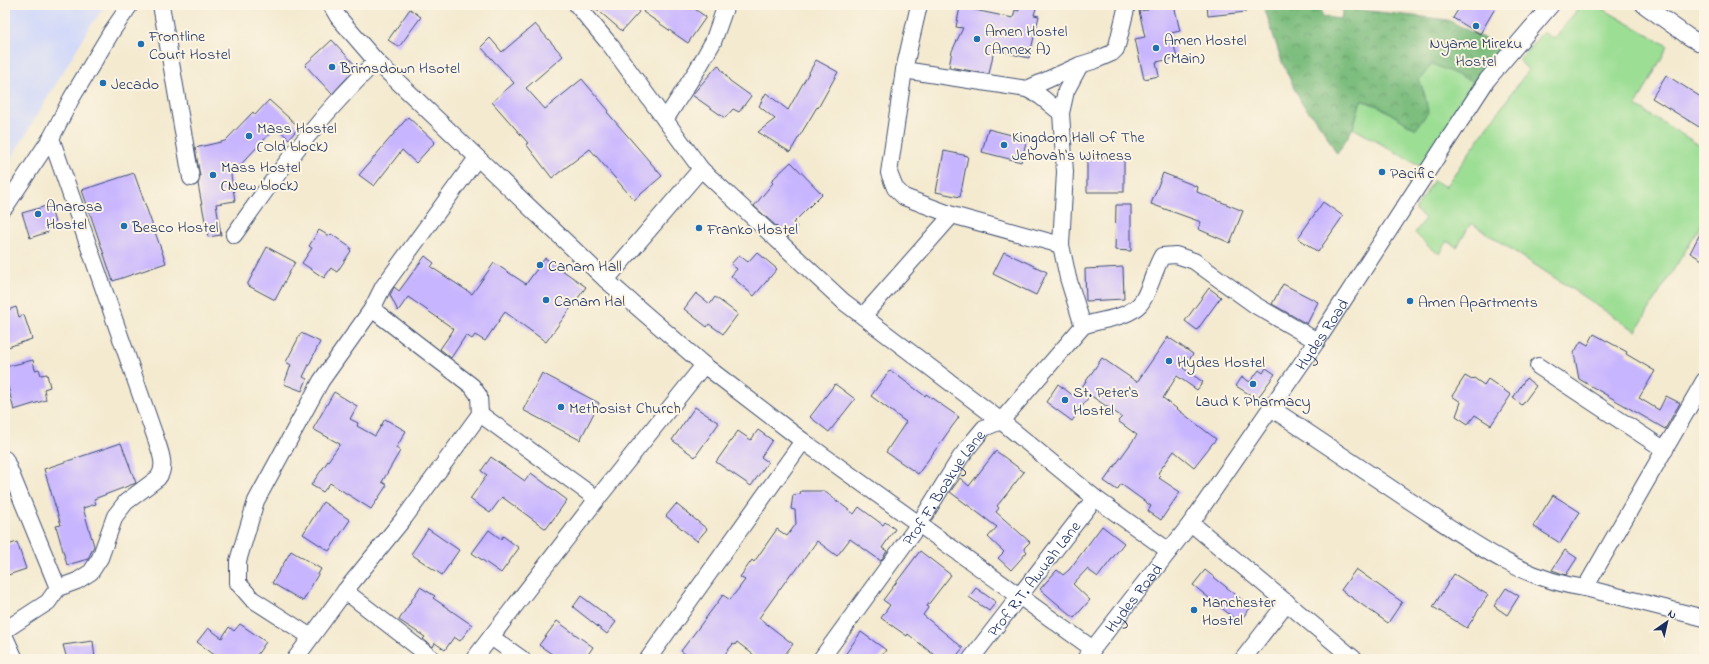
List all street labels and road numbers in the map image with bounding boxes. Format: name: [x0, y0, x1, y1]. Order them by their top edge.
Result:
street label: Hydes Road: [1290, 294, 1356, 376]
street label: Prof F. Boakye Lane: [897, 424, 993, 551]
street label: Prof R.T. Awuah Lane: [982, 516, 1088, 643]
street label: Hydes Road: [1100, 559, 1169, 638]

